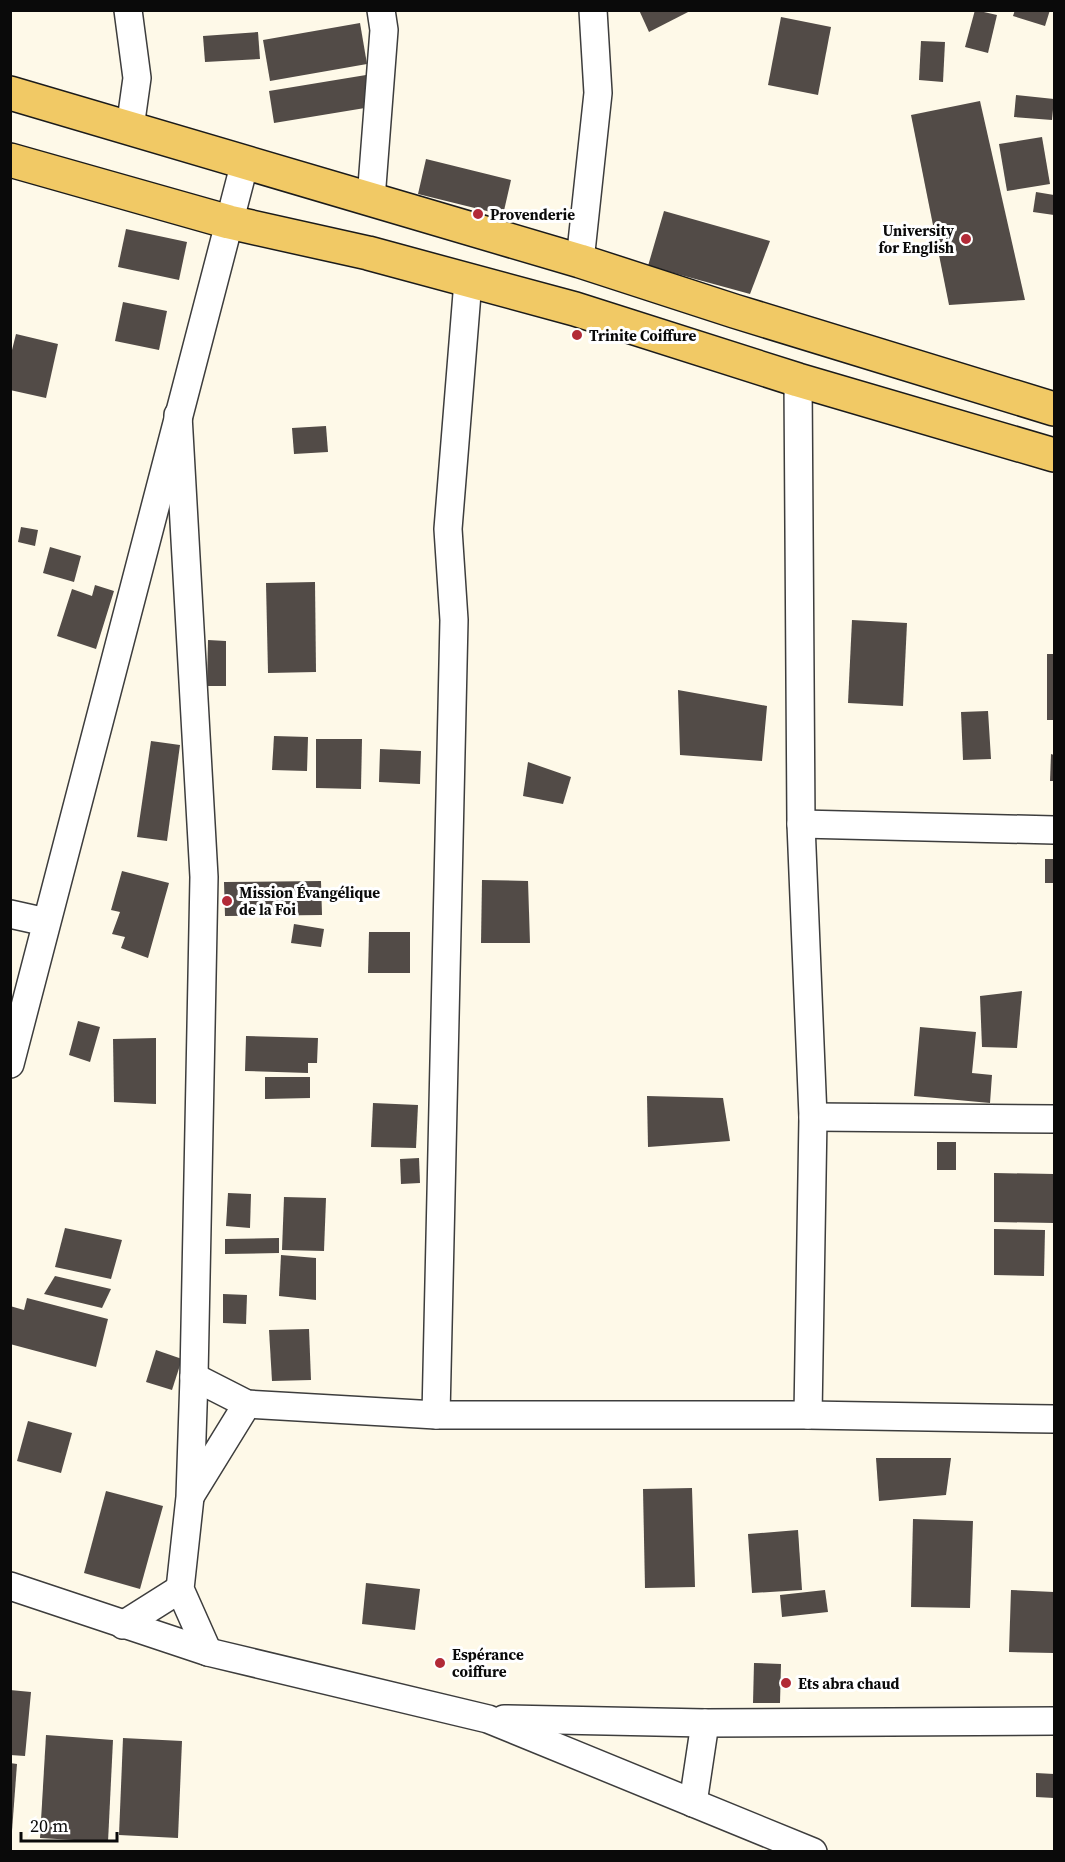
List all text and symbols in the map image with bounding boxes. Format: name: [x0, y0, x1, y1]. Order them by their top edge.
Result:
place label: Provenderie: [490, 204, 575, 225]
marker: Provenderie: [471, 207, 485, 221]
place label: University for English: [878, 220, 954, 258]
marker: University for English: [959, 232, 973, 246]
place label: Trinite Coiffure: [589, 325, 696, 346]
marker: Trinite Coiffure: [570, 328, 584, 342]
place label: Mission Évangélique de la Foi: [239, 882, 380, 920]
marker: Mission Évangélique de la Foi: [220, 894, 234, 908]
place label: Espérance coiffure: [452, 1644, 524, 1682]
marker: Espérance coiffure: [433, 1656, 447, 1670]
place label: Ets abra chaud: [798, 1673, 899, 1694]
marker: Ets abra chaud: [779, 1676, 793, 1690]
scale bar: [21, 1805, 117, 1843]
text: 20 m: [30, 1813, 68, 1838]

